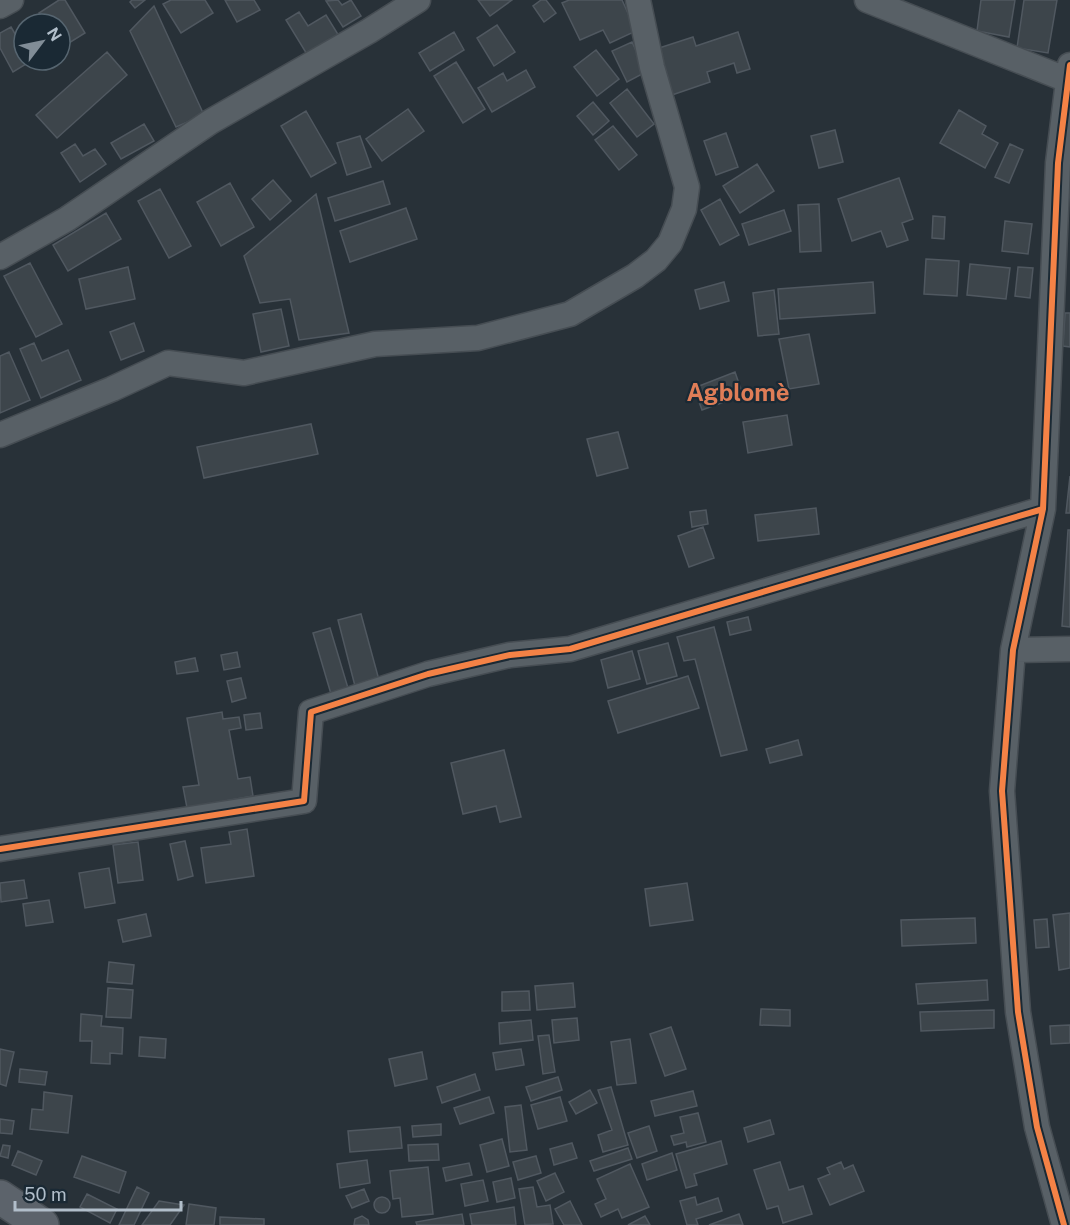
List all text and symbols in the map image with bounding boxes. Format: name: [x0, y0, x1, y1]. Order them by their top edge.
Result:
north arrow: [12, 12, 72, 72]
text: N: [43, 24, 66, 45]
district label: Agblomè: [686, 378, 790, 406]
scale bar: [15, 1174, 182, 1212]
text: 50 m: [24, 1184, 67, 1205]

